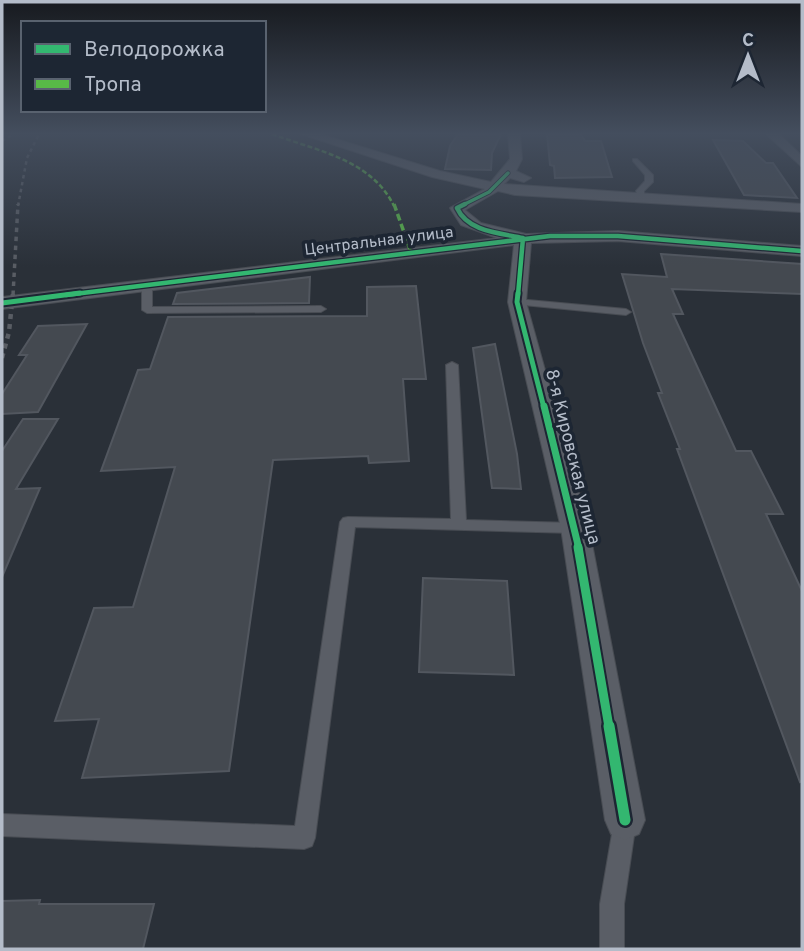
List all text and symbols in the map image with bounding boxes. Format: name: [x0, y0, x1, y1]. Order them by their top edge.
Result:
legend: [21, 21, 266, 112]
north arrow: [713, 21, 783, 91]
text: С: [742, 29, 754, 53]
text: Велодорожка: [84, 37, 224, 64]
text: Тропа: [84, 72, 142, 99]
street label: Центральная улица: [303, 223, 455, 261]
street label: 8-я Кировская улица: [539, 367, 605, 547]

